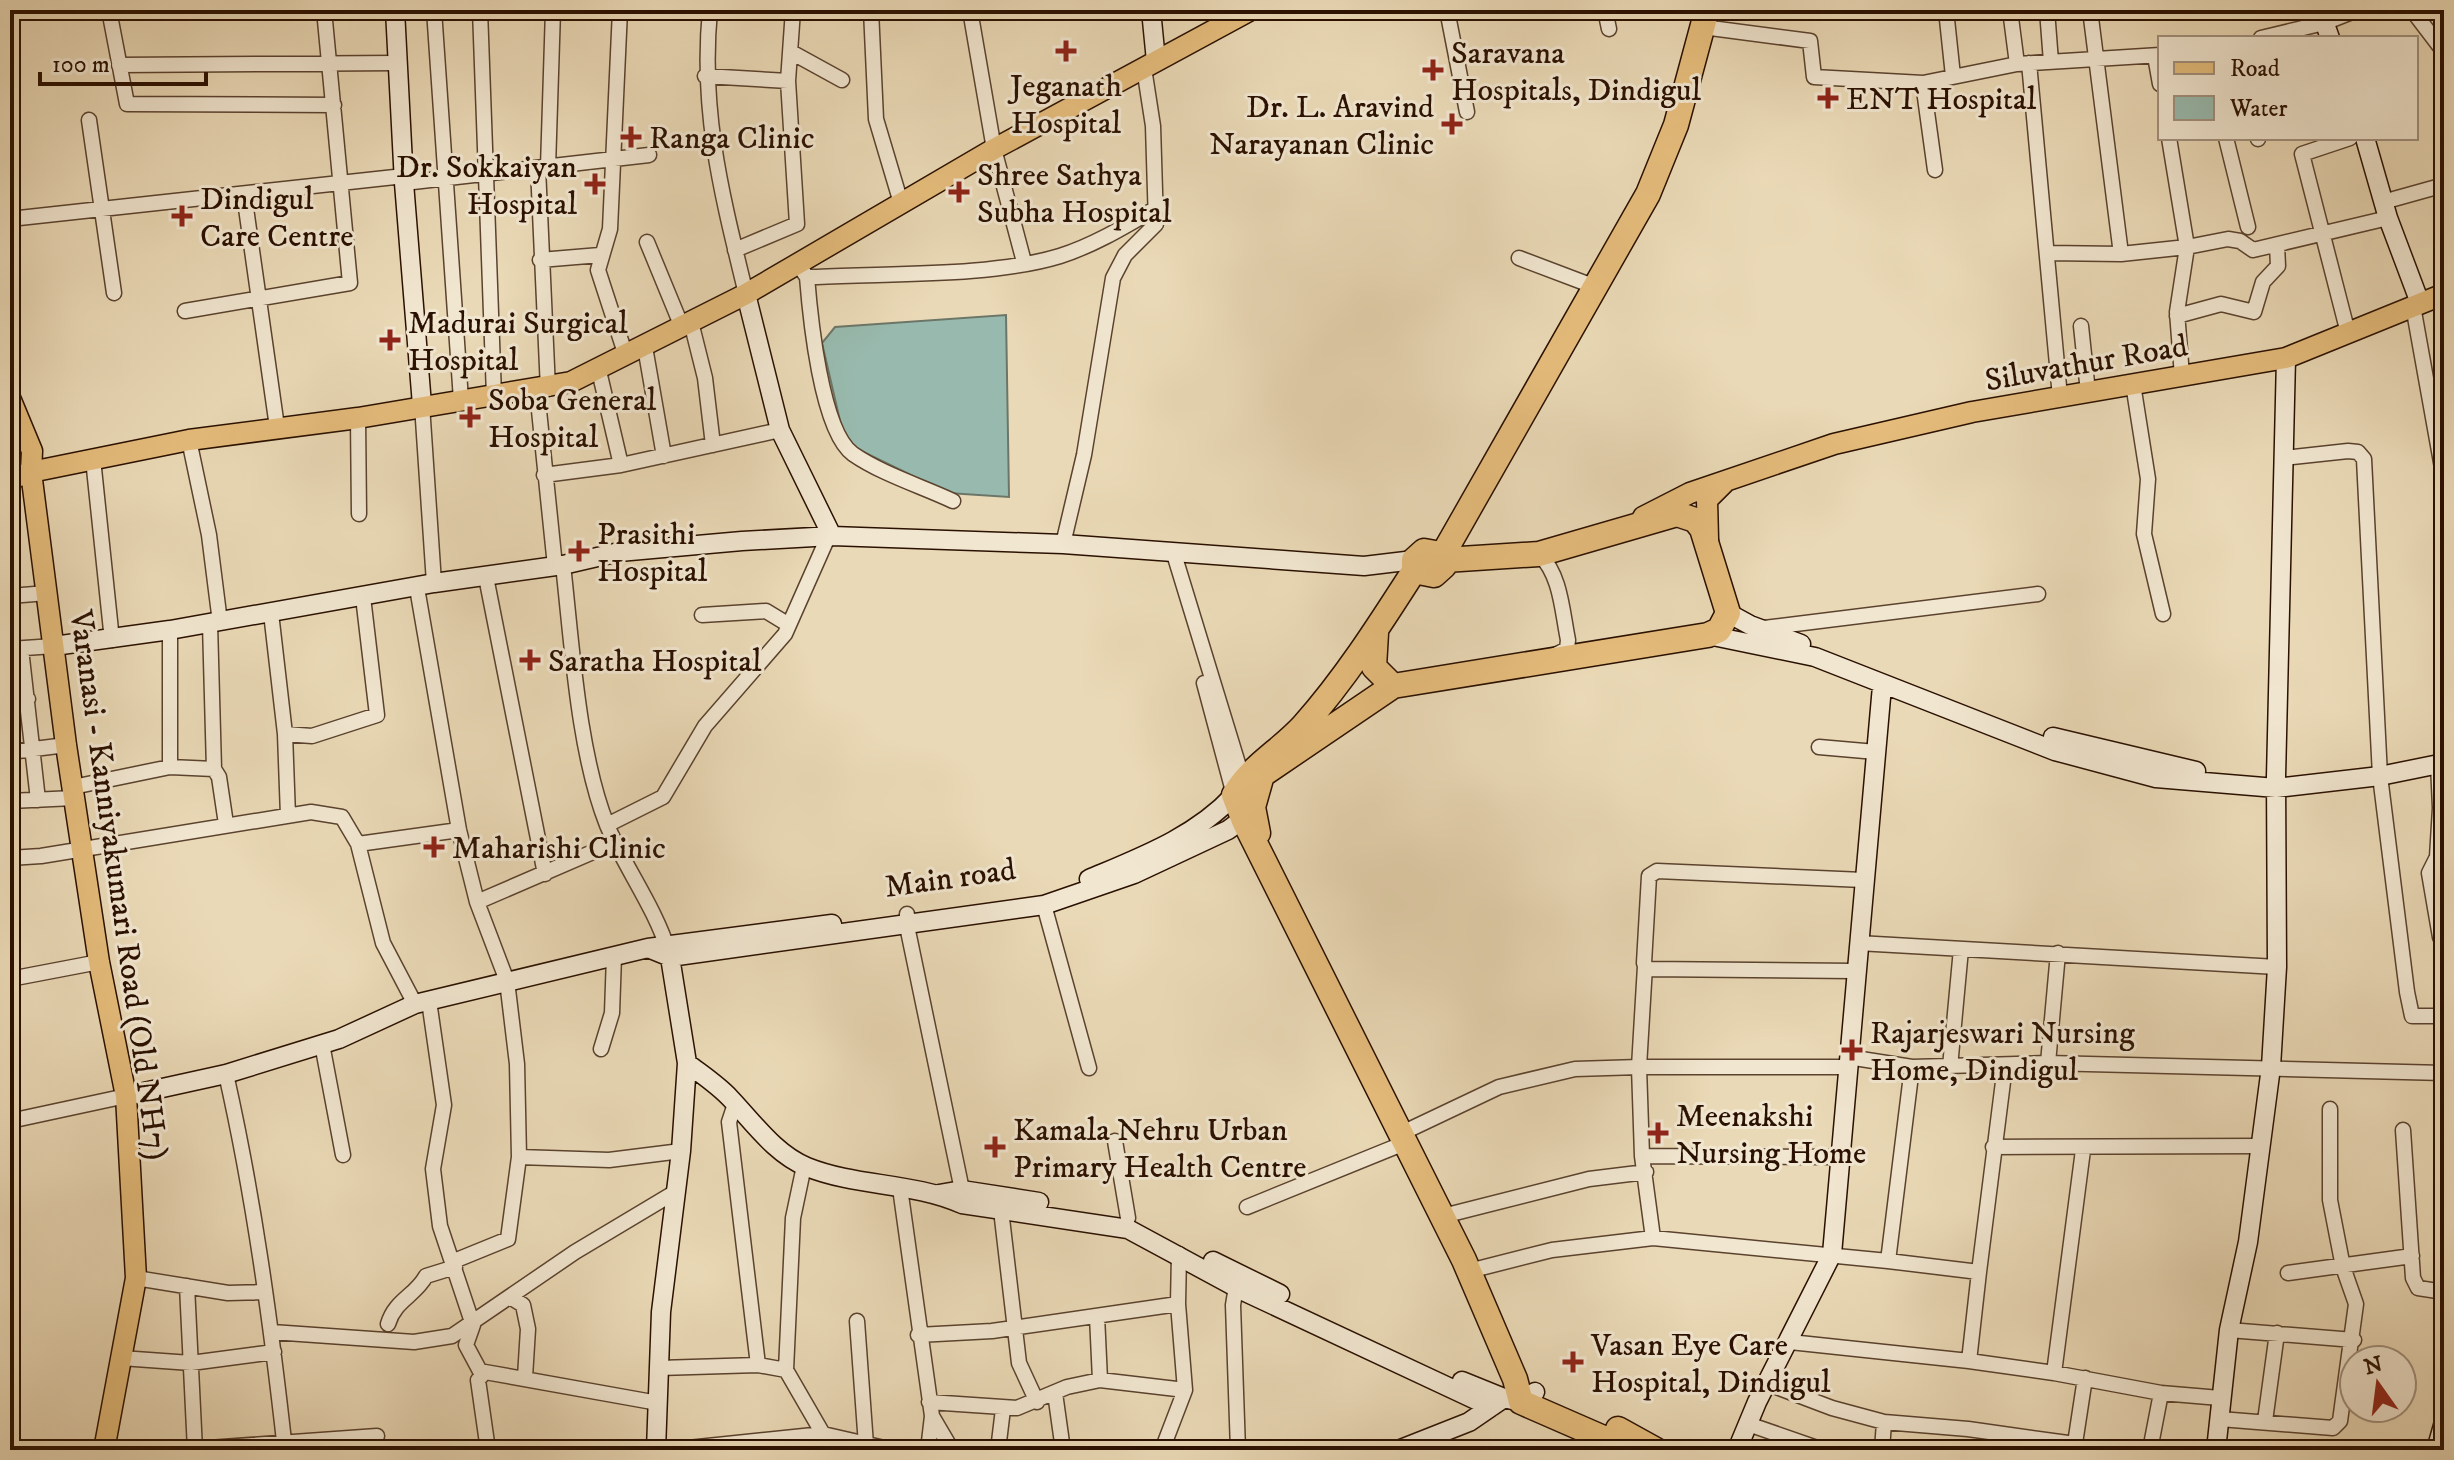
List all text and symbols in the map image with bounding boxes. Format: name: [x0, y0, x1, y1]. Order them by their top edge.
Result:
place label: Saravana Hospitals, Dindigul: [1451, 34, 1701, 111]
scale bar: [40, 36, 206, 86]
legend: [2158, 36, 2418, 140]
marker: Jeganath Hospital: [1055, 40, 1077, 62]
text: 100 m: [52, 50, 110, 80]
text: Road: [2230, 54, 2280, 84]
marker: Saravana Hospitals, Dindigul: [1422, 59, 1444, 81]
place label: Jeganath Hospital: [1007, 67, 1122, 144]
place label: ENT Hospital: [1846, 80, 2037, 120]
marker: ENT Hospital: [1817, 87, 1839, 109]
place label: Dr. L. Aravind Narayanan Clinic: [1209, 88, 1434, 165]
text: Water: [2229, 94, 2287, 124]
marker: Dr. L. Aravind Narayanan Clinic: [1441, 113, 1463, 135]
place label: Ranga Clinic: [649, 119, 815, 159]
marker: Ranga Clinic: [620, 126, 642, 148]
place label: Dr. Sokkaiyan Hospital: [396, 148, 577, 225]
place label: Shree Sathya Subha Hospital: [977, 156, 1172, 233]
marker: Dr. Sokkaiyan Hospital: [584, 173, 606, 195]
place label: Dindigul Care Centre: [200, 180, 353, 257]
marker: Shree Sathya Subha Hospital: [948, 181, 970, 203]
marker: Dindigul Care Centre: [171, 205, 193, 227]
place label: Madurai Surgical Hospital: [408, 304, 628, 381]
street label: Siluvathur Road: [1982, 326, 2191, 401]
marker: Madurai Surgical Hospital: [379, 329, 401, 351]
place label: Soba General Hospital: [488, 381, 657, 458]
marker: Soba General Hospital: [459, 406, 481, 428]
place label: Prasithi Hospital: [597, 515, 708, 592]
marker: Prasithi Hospital: [568, 540, 590, 562]
street label: Varanasi - Kanniyakumari Road (Old NH7): [59, 607, 176, 1163]
place label: Saratha Hospital: [548, 642, 762, 682]
marker: Saratha Hospital: [519, 649, 541, 671]
place label: Maharishi Clinic: [452, 829, 666, 869]
marker: Maharishi Clinic: [423, 836, 445, 858]
street label: Main road: [882, 850, 1018, 908]
place label: Rajarjeswari Nursing Home, Dindigul: [1870, 1014, 2135, 1091]
marker: Rajarjeswari Nursing Home, Dindigul: [1841, 1039, 1863, 1061]
place label: Meenakshi Nursing Home: [1676, 1097, 1866, 1174]
place label: Kamala Nehru Urban Primary Health Centre: [1013, 1111, 1306, 1188]
marker: Meenakshi Nursing Home: [1647, 1122, 1669, 1144]
marker: Kamala Nehru Urban Primary Health Centre: [984, 1136, 1006, 1158]
place label: Vasan Eye Care Hospital, Dindigul: [1590, 1326, 1831, 1403]
north arrow: [2338, 1344, 2418, 1424]
marker: Vasan Eye Care Hospital, Dindigul: [1562, 1351, 1584, 1373]
text: N: [2361, 1351, 2386, 1381]

